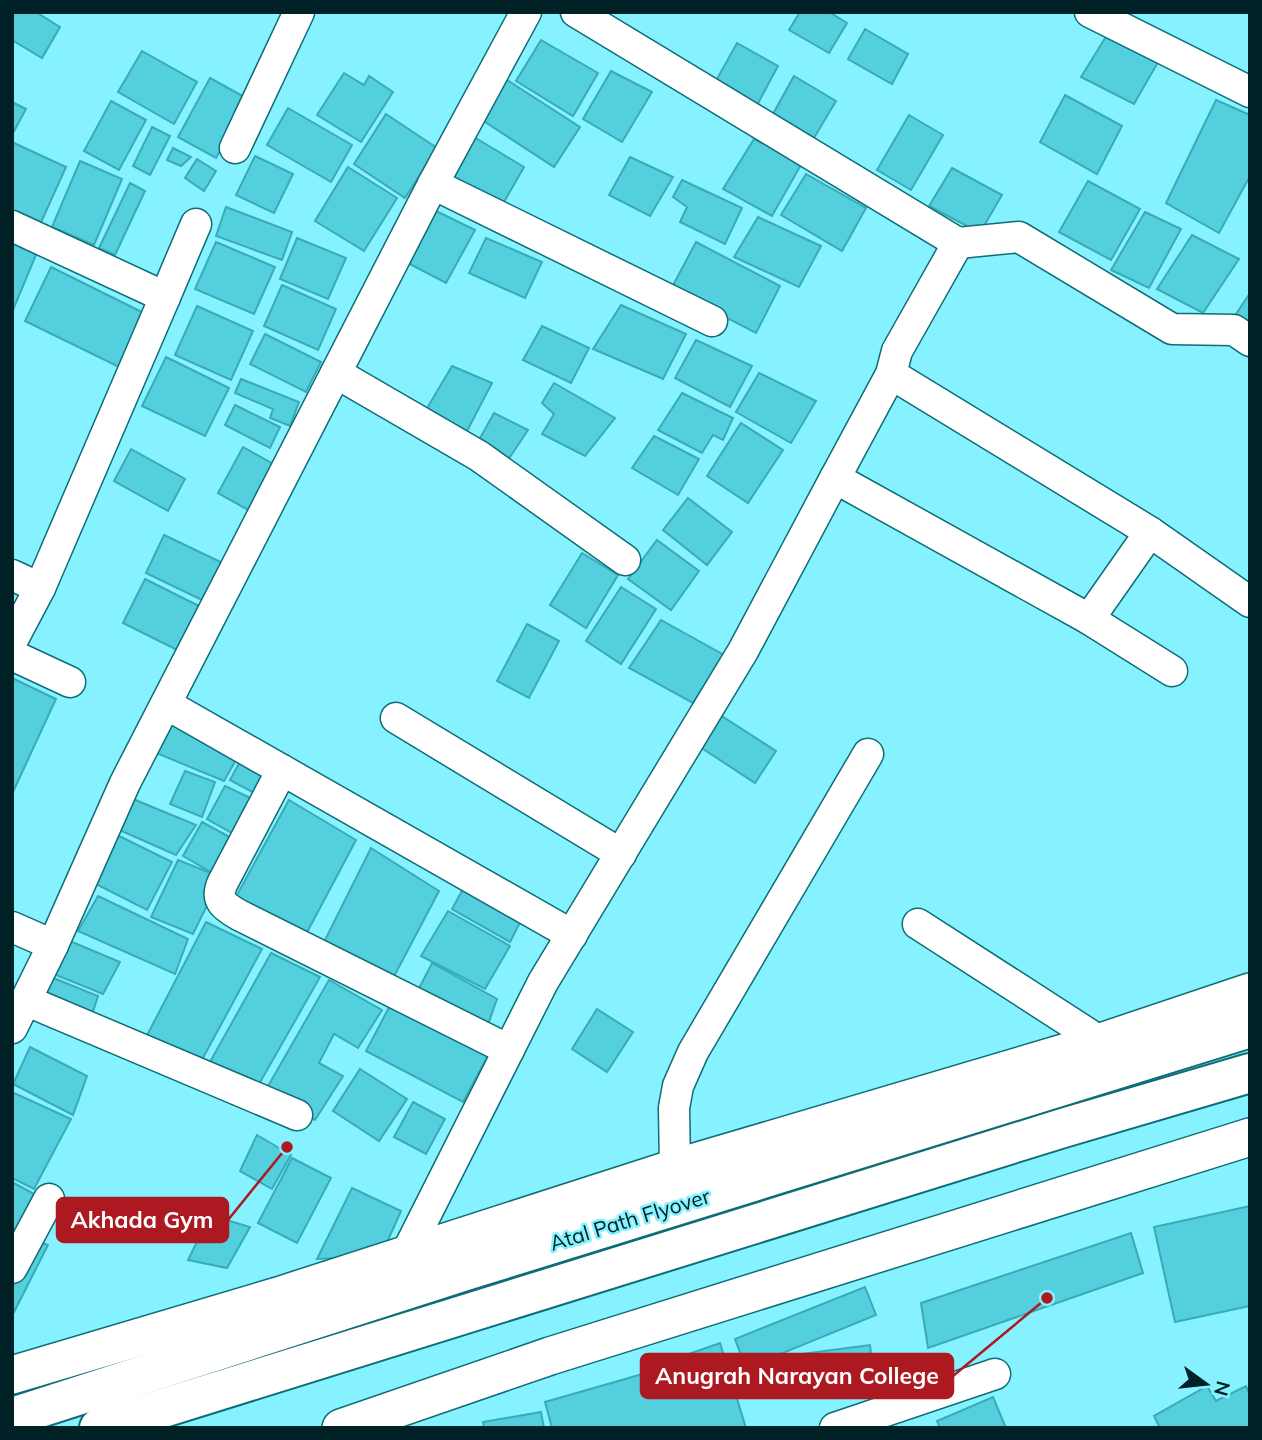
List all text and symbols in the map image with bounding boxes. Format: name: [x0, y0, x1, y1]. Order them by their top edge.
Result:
street label: Atal Path Flyover: [546, 1182, 713, 1256]
callout: Akhada Gym: [57, 1198, 228, 1242]
text: Akhada Gym: [70, 1205, 214, 1234]
north arrow: [1171, 1349, 1241, 1419]
callout: Anugrah Narayan College: [641, 1354, 953, 1398]
text: Anugrah Narayan College: [655, 1361, 939, 1390]
text: N: [1209, 1378, 1236, 1398]

